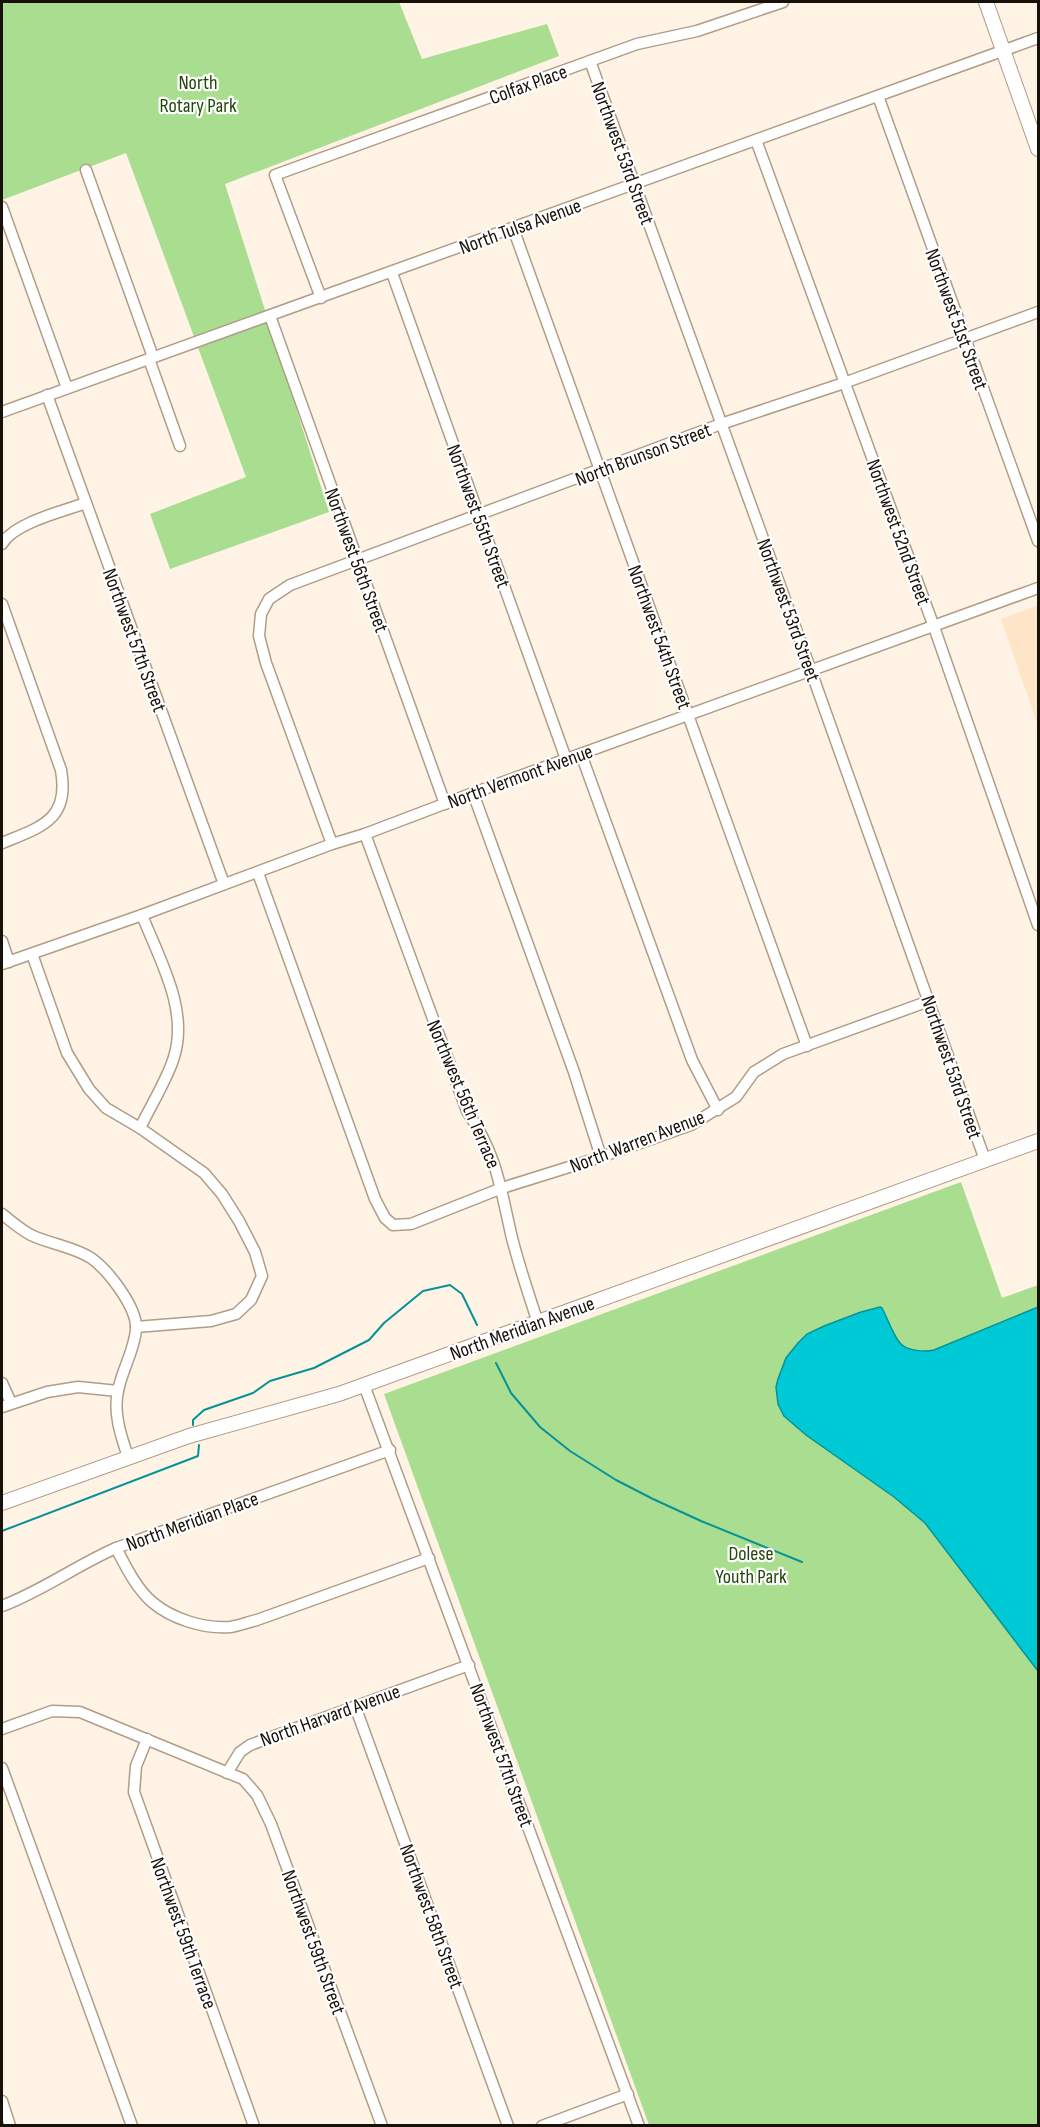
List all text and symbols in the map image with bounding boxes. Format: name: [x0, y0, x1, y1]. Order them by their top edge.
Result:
street label: Colfax Place: [486, 60, 571, 110]
park label: North Rotary Park: [159, 71, 237, 118]
street label: Northwest 53rd Street: [585, 79, 659, 228]
street label: North Tulsa Avenue: [456, 194, 585, 260]
street label: Northwest 51st Street: [919, 245, 993, 393]
street label: North Brunson Street: [572, 418, 715, 492]
street label: Northwest 55th Street: [441, 441, 515, 591]
street label: Northwest 52nd Street: [861, 456, 936, 608]
street label: Northwest 56th Street: [319, 485, 393, 636]
street label: Northwest 53rd Street: [751, 536, 825, 685]
street label: Northwest 54th Street: [622, 562, 696, 713]
street label: Northwest 57th Street: [97, 565, 171, 715]
street label: North Vermont Avenue: [445, 740, 596, 814]
street label: Northwest 53rd Street: [915, 992, 987, 1142]
street label: Northwest 56th Terrace: [421, 1016, 505, 1172]
street label: North Warren Avenue: [567, 1105, 708, 1179]
street label: North Meridian Avenue: [447, 1292, 598, 1366]
street label: North Meridian Place: [123, 1487, 262, 1557]
park label: Dolese Youth Park: [715, 1542, 787, 1589]
street label: North Harvard Avenue: [257, 1680, 404, 1752]
street label: Northwest 57th Street: [464, 1680, 538, 1830]
street label: Northwest 58th Street: [394, 1841, 468, 1992]
street label: Northwest 59th Terrace: [145, 1854, 222, 2012]
street label: Northwest 59th Street: [276, 1867, 350, 2018]

